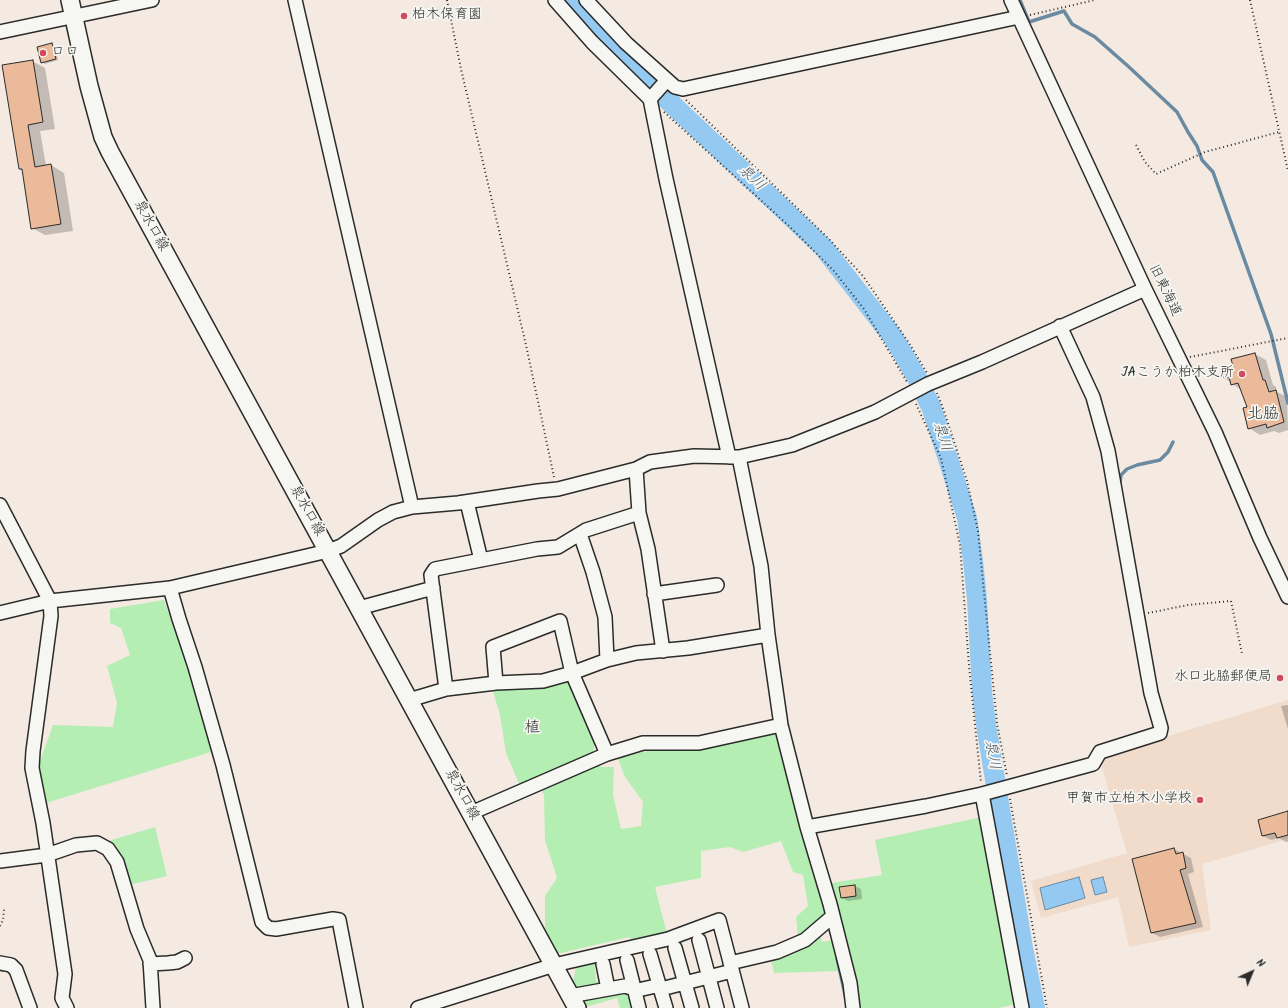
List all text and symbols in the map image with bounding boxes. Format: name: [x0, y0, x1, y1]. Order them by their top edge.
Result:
place label: 柏木保育園: [412, 8, 482, 24]
marker: 柏木保育園: [399, 11, 409, 21]
place label: ロロ: [51, 45, 79, 61]
marker: ロロ: [38, 48, 48, 58]
water label: 泉川: [734, 162, 768, 196]
street label: 泉水口線: [129, 197, 171, 255]
street label: 旧東海道: [1144, 262, 1184, 320]
place label: JAこうか柏木支所: [1121, 366, 1234, 382]
marker: JAこうか柏木支所: [1237, 369, 1247, 379]
district label: 北脇: [1247, 405, 1279, 425]
water label: 泉川: [928, 420, 954, 454]
street label: 泉水口線: [285, 482, 327, 540]
place label: 水口北脇郵便局: [1174, 670, 1272, 686]
marker: 水口北脇郵便局: [1275, 673, 1285, 683]
district label: 植: [524, 719, 540, 739]
water label: 泉川: [980, 739, 1002, 771]
street label: 泉水口線: [440, 766, 482, 824]
place label: 甲賀市立柏木小学校: [1066, 792, 1192, 808]
marker: 甲賀市立柏木小学校: [1195, 795, 1205, 805]
north arrow: [1232, 952, 1272, 992]
text: N: [1252, 954, 1269, 972]

